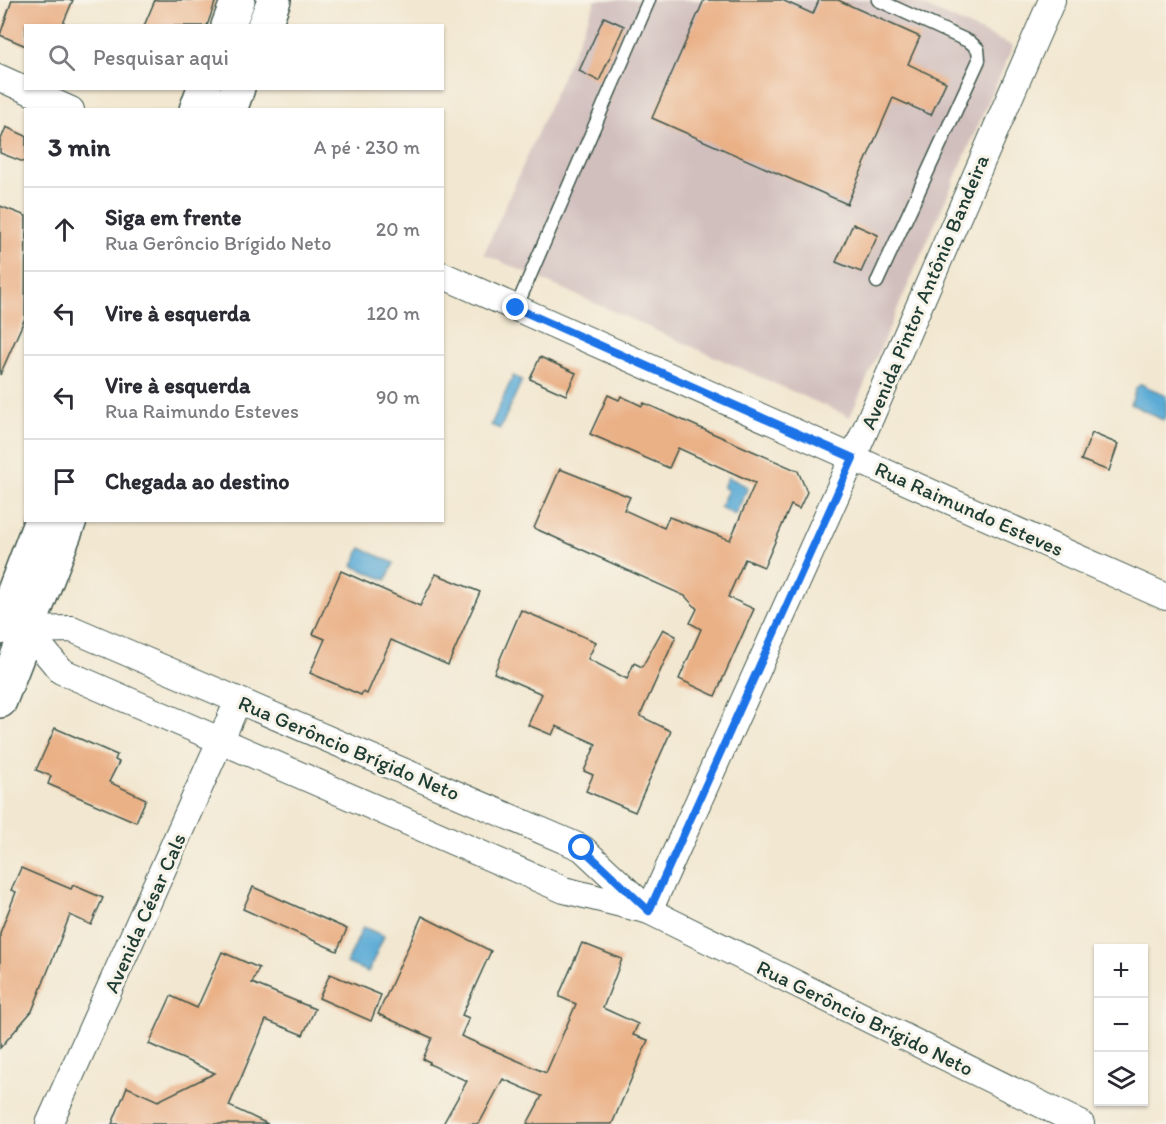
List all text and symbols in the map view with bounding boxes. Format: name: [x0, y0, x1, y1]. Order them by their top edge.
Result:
search box: [24, 24, 444, 90]
icon: search: [45, 41, 78, 74]
text: Pesquisar aqui: [93, 44, 229, 71]
text: 3 min: [48, 131, 110, 163]
text: A pé · 230 m: [314, 135, 420, 159]
street label: Avenida Pintor Antônio Bandeira: [855, 151, 994, 433]
text: Siga em frente: [105, 204, 241, 231]
icon: ahead: [48, 213, 81, 246]
text: 20 m: [376, 217, 420, 241]
text: Rua Gerôncio Brígido Neto: [105, 231, 331, 255]
route end: [502, 294, 528, 320]
icon: left: [48, 297, 81, 330]
text: Vire à esquerda: [105, 300, 250, 327]
text: 120 m: [367, 301, 420, 325]
text: Vire à esquerda: [105, 372, 250, 399]
icon: left: [48, 381, 81, 414]
text: 90 m: [376, 385, 420, 409]
text: Rua Raimundo Esteves: [105, 399, 299, 423]
street label: Rua Raimundo Esteves: [871, 456, 1067, 561]
icon: arrive: [48, 465, 81, 498]
text: Chegada ao destino: [105, 468, 289, 495]
street label: Rua Gerôncio Brígido Neto: [235, 690, 464, 805]
street label: Avenida César Cals: [98, 829, 191, 996]
route start: [568, 834, 594, 860]
map controls: [1094, 944, 1148, 1106]
button: +: [1094, 944, 1148, 998]
street label: Rua Gerôncio Brígido Neto: [753, 954, 978, 1081]
button: −: [1094, 998, 1148, 1052]
button: layers: [1094, 1052, 1148, 1106]

